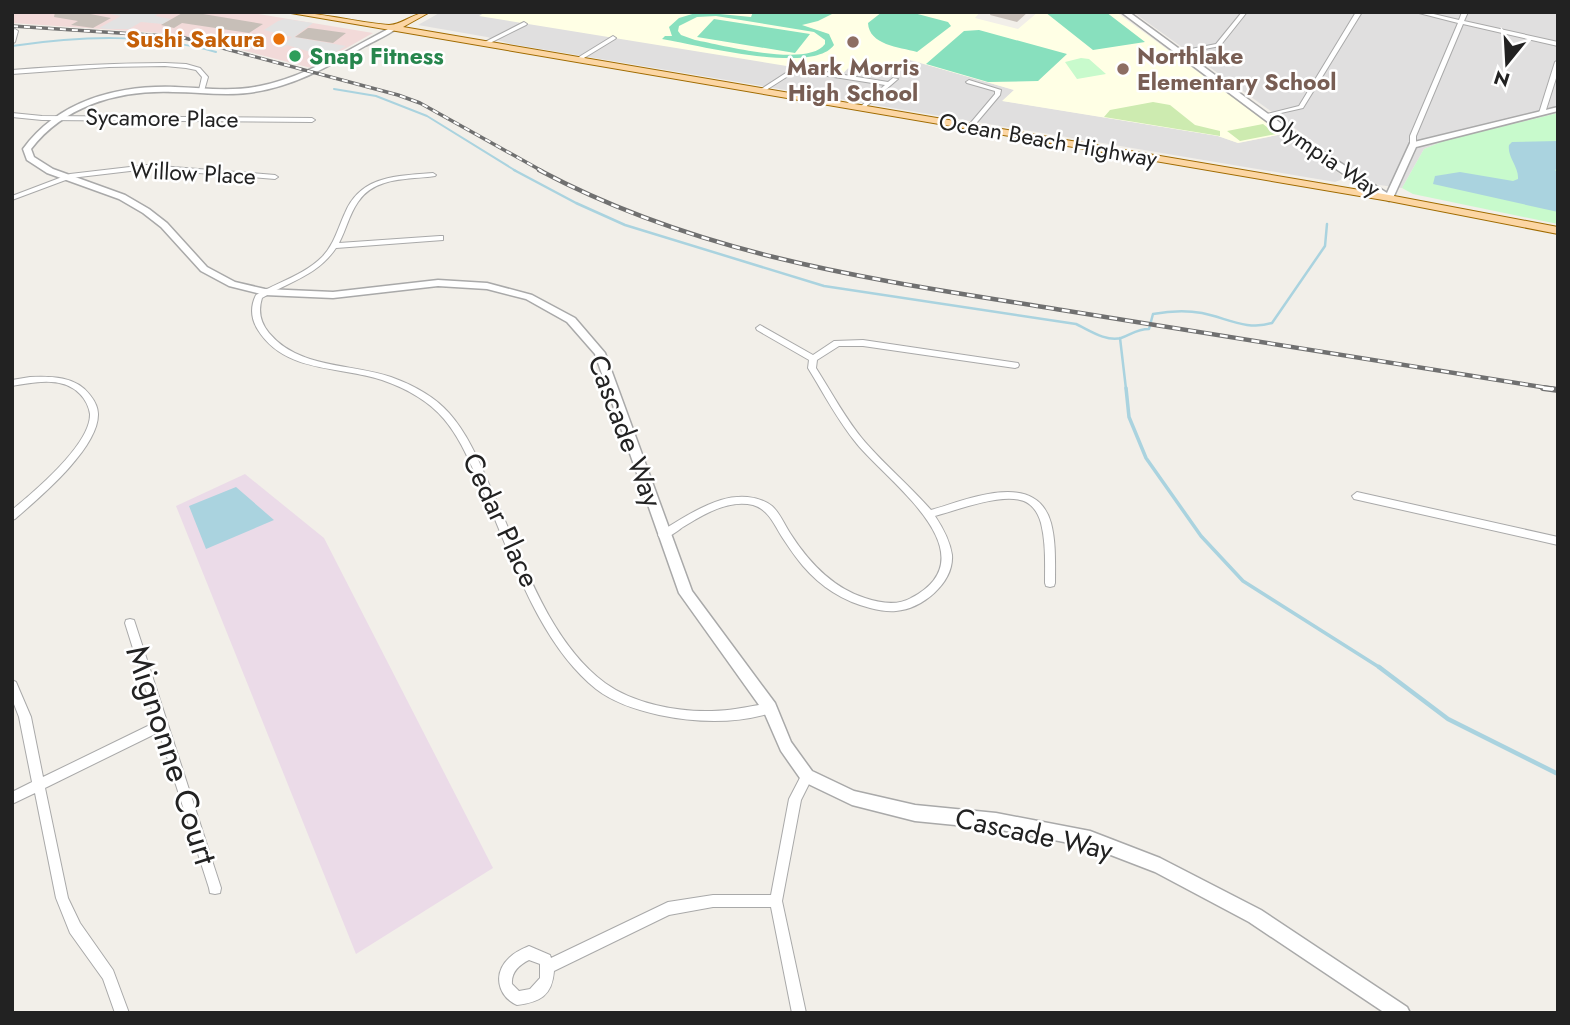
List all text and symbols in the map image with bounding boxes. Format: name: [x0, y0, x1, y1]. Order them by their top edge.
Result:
place label: Sushi Sakura: [126, 22, 265, 56]
north arrow: [1472, 28, 1542, 98]
marker: Sushi Sakura: [271, 31, 287, 47]
marker: Mark Morris High School: [845, 34, 861, 50]
place label: Snap Fitness: [309, 39, 444, 73]
place label: Northlake Elementary School: [1137, 39, 1336, 99]
marker: Snap Fitness: [287, 48, 303, 64]
place label: Mark Morris High School: [787, 50, 919, 110]
marker: Northlake Elementary School: [1115, 61, 1131, 77]
text: N: [1491, 64, 1513, 94]
street label: Sycamore Place: [85, 100, 239, 136]
street label: Ocean Beach Highway: [936, 104, 1161, 176]
street label: Olympia Way: [1261, 105, 1388, 206]
street label: Willow Place: [129, 153, 257, 193]
street label: Cascade Way: [577, 349, 673, 514]
street label: Cedar Place: [452, 446, 550, 594]
street label: Mignonne Court: [114, 639, 230, 871]
street label: Cascade Way: [951, 797, 1117, 871]

